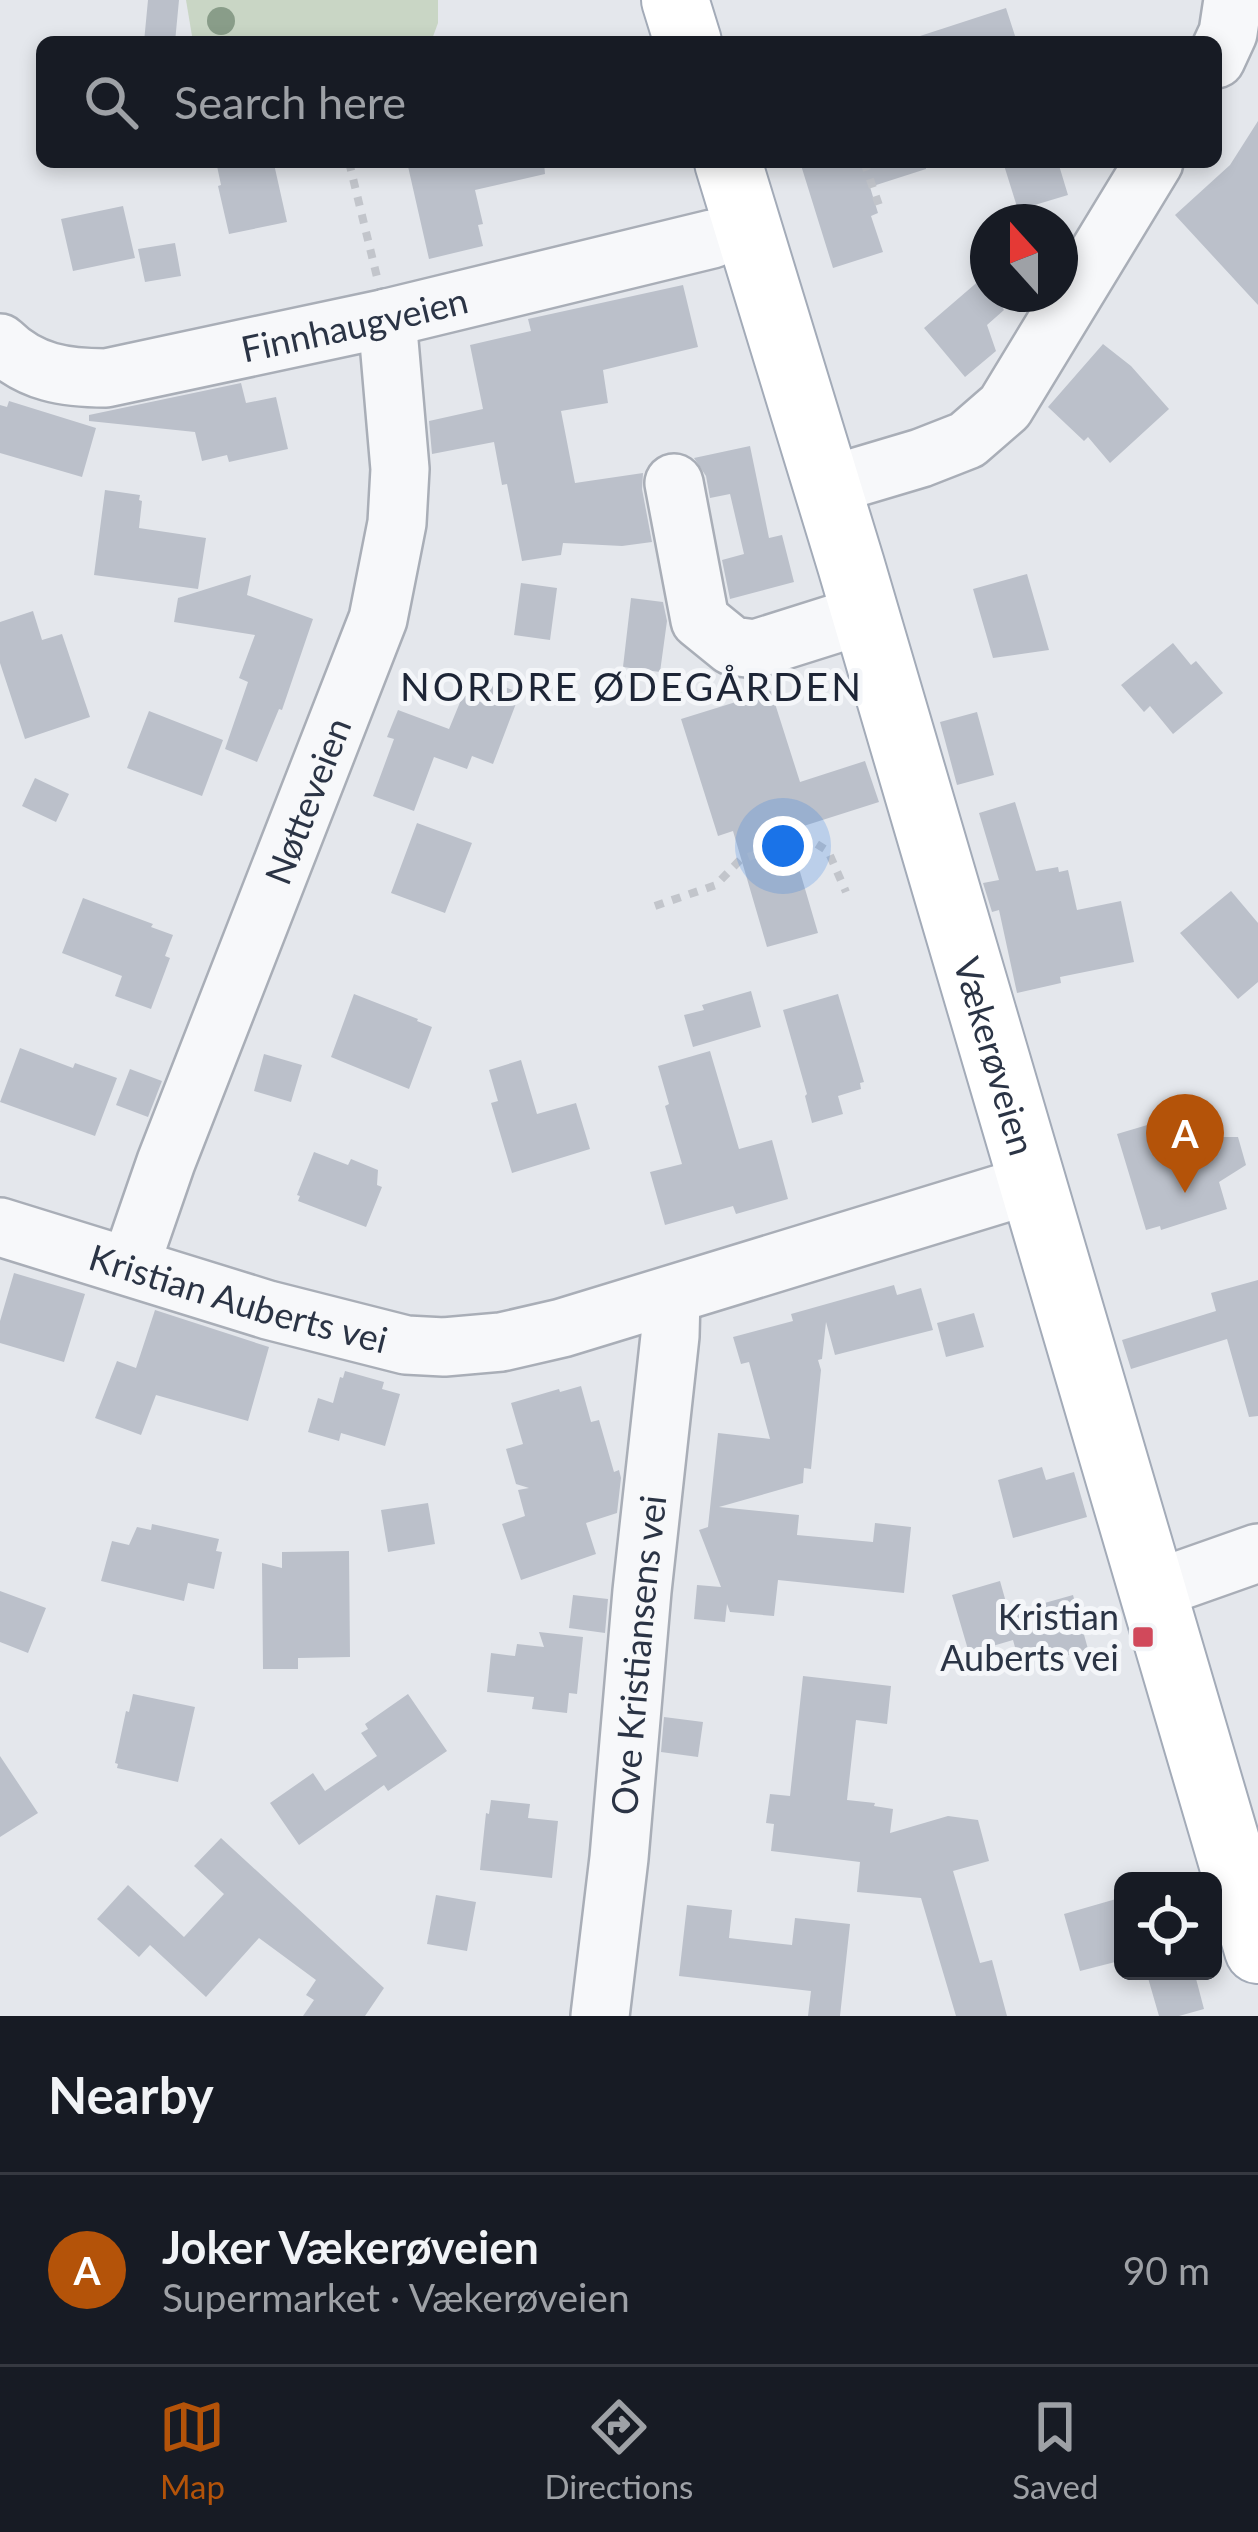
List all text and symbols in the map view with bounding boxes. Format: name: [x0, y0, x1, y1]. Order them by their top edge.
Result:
search box: [36, 36, 1222, 168]
icon: search: [78, 69, 144, 135]
text: Search here: [174, 75, 406, 129]
north arrow: [970, 204, 1078, 312]
street label: Finnhaugveien: [237, 277, 472, 371]
district label: NORDRE ØDEGÅRDEN: [400, 663, 864, 709]
street label: Nøtteveien: [255, 711, 359, 890]
your location: [753, 816, 813, 876]
street label: Vækerøveien: [945, 952, 1045, 1160]
pin: A: [1146, 1094, 1224, 1193]
street label: Kristian Auberts vei: [84, 1234, 392, 1361]
street label: Ove Kristiansens vei: [601, 1493, 674, 1817]
place label: Kristian Auberts vei: [940, 1594, 1119, 1679]
marker: Kristian Auberts vei: [1130, 1624, 1156, 1650]
map controls: [1114, 1872, 1222, 1980]
button: locate: [1114, 1872, 1222, 1980]
text: Nearby: [48, 2064, 214, 2125]
text: Joker Vækerøveien: [162, 2220, 539, 2274]
text: A: [73, 2247, 101, 2293]
text: 90 m: [1123, 2247, 1210, 2293]
text: Supermarket · Vækerøveien: [162, 2274, 630, 2320]
tab: Map: [159, 2394, 225, 2506]
tab: Directions: [544, 2394, 693, 2506]
tab: Saved: [1012, 2394, 1099, 2506]

